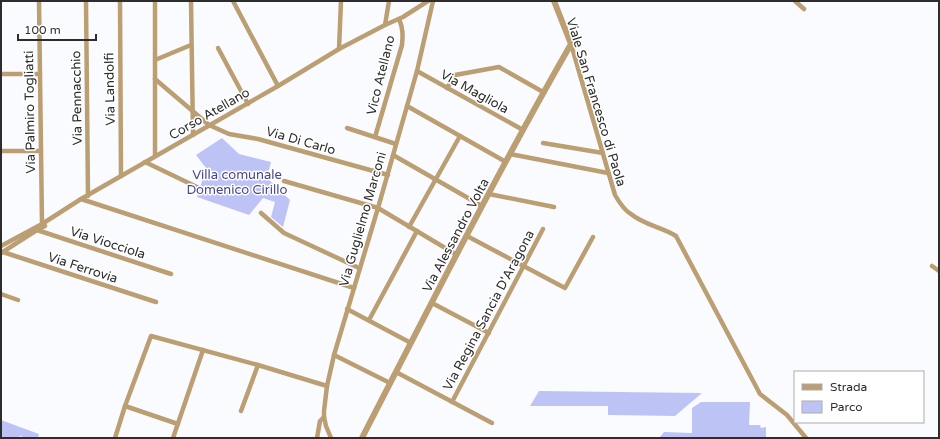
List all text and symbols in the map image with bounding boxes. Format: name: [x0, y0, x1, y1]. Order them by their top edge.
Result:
scale bar: [18, 16, 96, 42]
street label: Viale San Francesco di Paola: [563, 16, 629, 188]
text: 100 m: [24, 23, 61, 37]
street label: Vico Atellano: [363, 34, 399, 117]
street label: Via Palmiro Togliatti: [21, 50, 39, 174]
street label: Via Pennacchio: [68, 50, 86, 145]
street label: Via Landolfi: [101, 52, 119, 126]
street label: Via Magliola: [437, 67, 512, 117]
street label: Corso Atellano: [166, 84, 253, 143]
street label: Via Di Carlo: [264, 123, 337, 159]
street label: Via Guglielmo Marconi: [336, 150, 390, 289]
park label: Villa comunale Domenico Cirillo: [187, 167, 288, 198]
street label: Via Alessandro Volta: [419, 176, 493, 295]
street label: Via Viocciola: [68, 223, 147, 263]
street label: Via Regina Sancia D'Aragona: [440, 227, 538, 393]
street label: Via Ferrovia: [46, 249, 120, 287]
legend: [794, 371, 924, 423]
text: Strada: [830, 380, 867, 394]
text: Parco: [830, 400, 863, 414]

